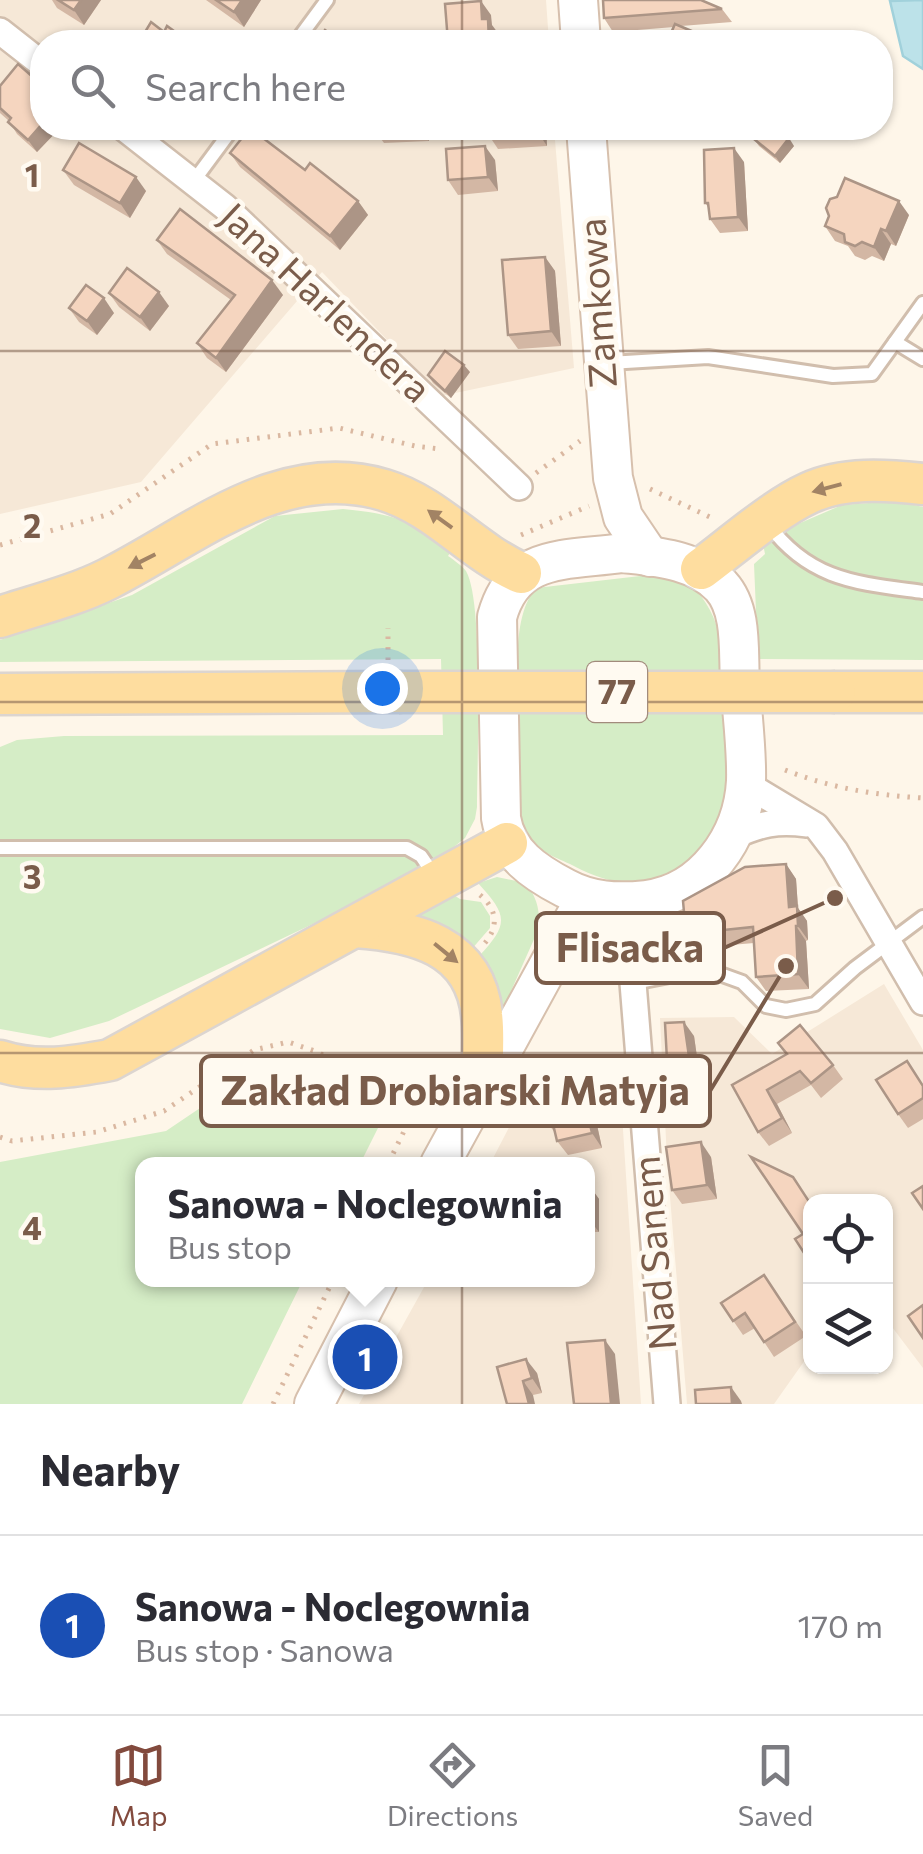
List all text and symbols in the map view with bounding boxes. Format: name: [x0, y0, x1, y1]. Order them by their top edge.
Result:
search box: [30, 30, 893, 140]
icon: search: [65, 58, 120, 113]
text: Search here: [145, 62, 346, 109]
text: 1: [25, 154, 39, 194]
street label: Jana Harlendera: [211, 191, 442, 411]
street label: Zamkowa: [566, 217, 625, 390]
one-way arrow: [811, 481, 842, 497]
text: 2: [23, 505, 41, 545]
one-way arrow: [427, 510, 454, 529]
one-way arrow: [127, 552, 156, 569]
road number: 77: [587, 662, 647, 722]
your location: [357, 663, 408, 714]
text: 3: [23, 856, 41, 896]
callout: Flisacka: [536, 913, 724, 983]
text: Flisacka: [556, 921, 704, 970]
one-way arrow: [433, 943, 459, 964]
callout: Zakład Drobiarski Matyja: [201, 1056, 710, 1126]
text: Zakład Drobiarski Matyja: [220, 1064, 690, 1113]
street label: Nad Sanem: [621, 1154, 684, 1352]
popup: [135, 1157, 595, 1287]
text: Sanowa - Noclegownia: [167, 1179, 563, 1226]
map controls: [803, 1194, 893, 1374]
button: locate: [803, 1194, 893, 1284]
text: 4: [22, 1207, 42, 1247]
text: Bus stop: [167, 1226, 292, 1266]
button: layers: [803, 1284, 893, 1374]
pin: 1: [332, 1320, 398, 1394]
text: Nearby: [40, 1443, 180, 1495]
text: Sanowa - Noclegownia: [135, 1582, 530, 1629]
text: 1: [65, 1605, 80, 1645]
text: 170 m: [798, 1605, 883, 1645]
text: Bus stop · Sanowa: [135, 1629, 394, 1669]
tab: Map: [110, 1738, 167, 1832]
tab: Directions: [387, 1738, 518, 1832]
tab: Saved: [738, 1738, 813, 1832]

